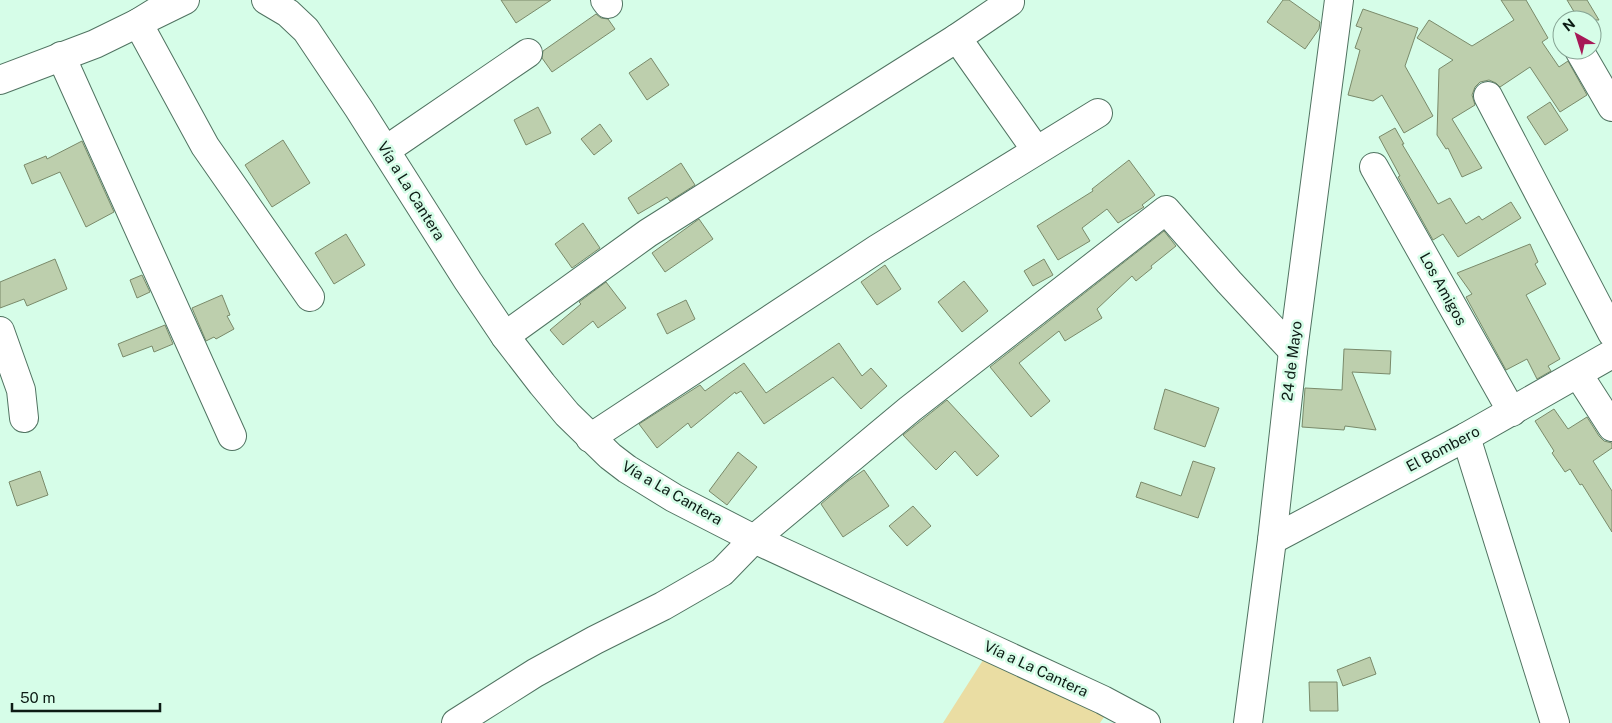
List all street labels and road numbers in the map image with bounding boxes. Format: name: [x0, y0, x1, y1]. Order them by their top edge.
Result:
street label: Vía a La Cantera: [374, 138, 449, 243]
street label: Los Amigos: [1417, 249, 1470, 328]
street label: 24 de Mayo: [1278, 320, 1305, 402]
street label: El Bombero: [1403, 422, 1482, 475]
street label: Vía a La Cantera: [619, 457, 725, 528]
street label: Vía a La Cantera: [982, 637, 1091, 700]

